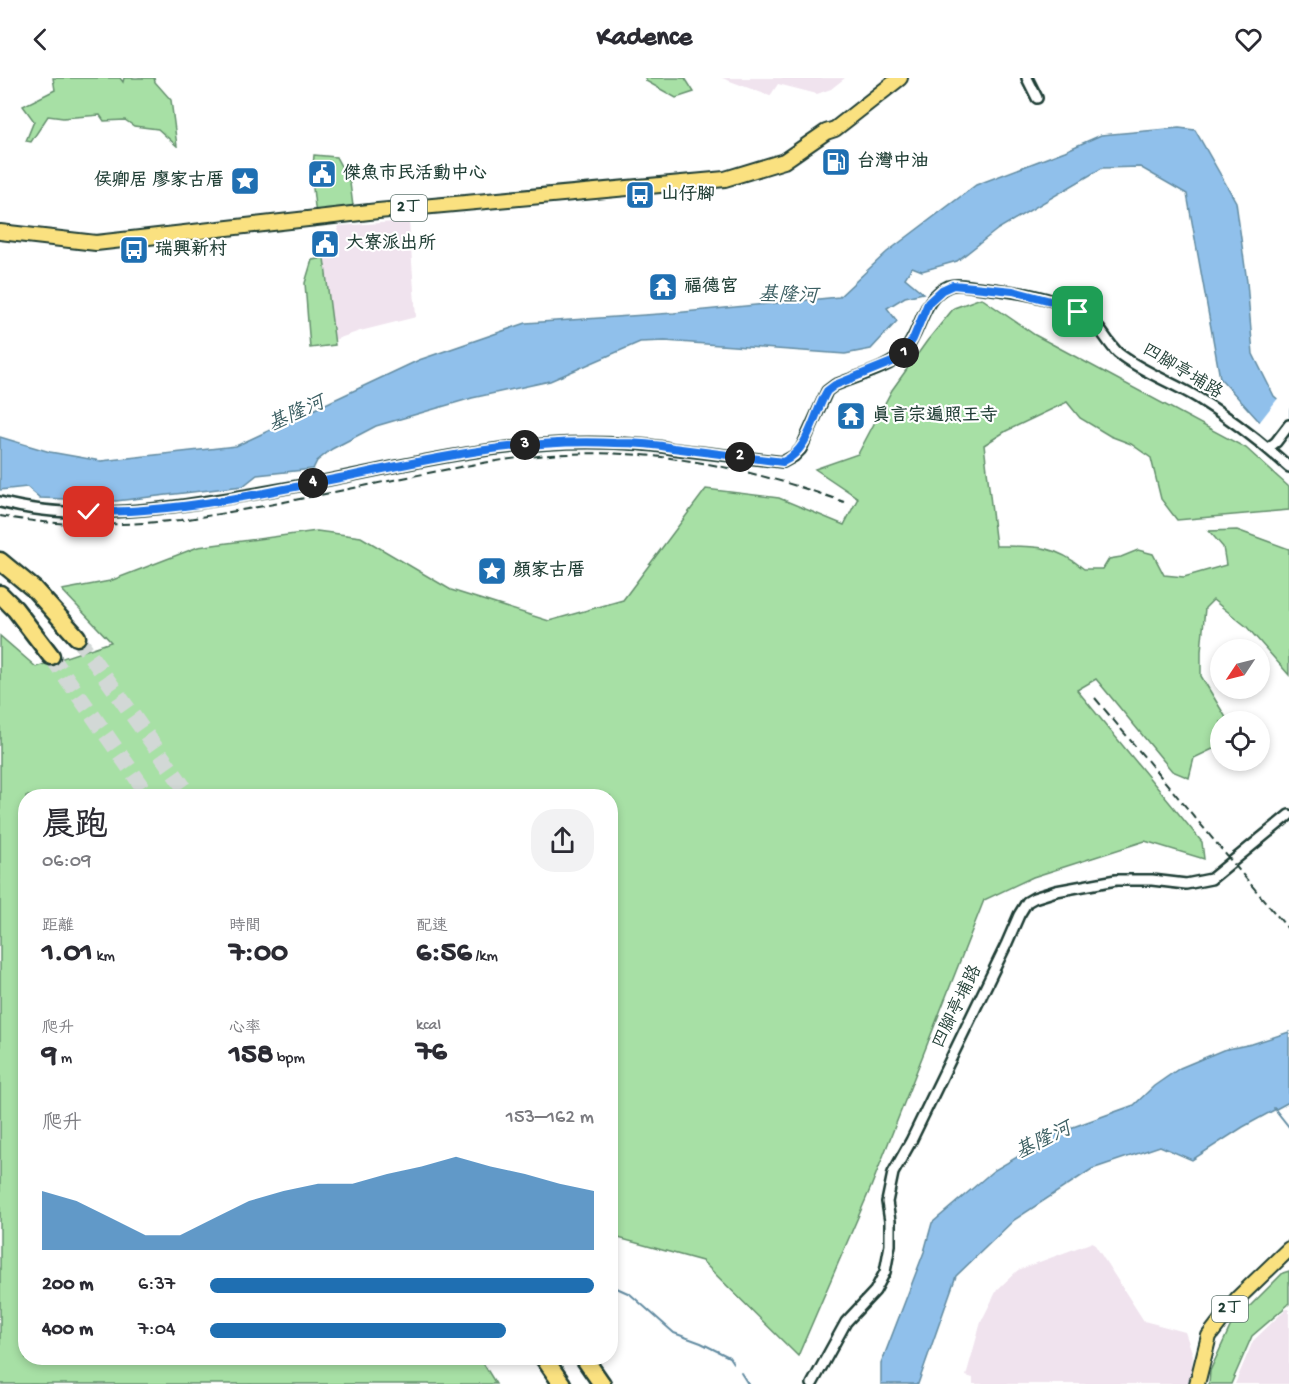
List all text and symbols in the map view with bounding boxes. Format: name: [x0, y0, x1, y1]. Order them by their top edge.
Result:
icon: back: [24, 23, 57, 56]
text: Kadence: [597, 23, 692, 55]
icon: heart: [1232, 23, 1265, 56]
fuel station icon: 台灣中油: [820, 146, 852, 178]
place label: 台灣中油: [857, 151, 929, 173]
public building icon: 傑魚市民活動中心: [306, 158, 338, 190]
place label: 傑魚市民活動中心: [343, 162, 487, 185]
place icon: 侯卿居 廖家古厝: [229, 165, 261, 197]
place label: 侯卿居 廖家古厝: [94, 169, 224, 192]
bus stop icon: 山仔腳: [624, 179, 656, 211]
place label: 山仔腳: [661, 184, 715, 206]
road number: 2丁: [391, 195, 427, 221]
public building icon: 大寮派出所: [309, 228, 341, 260]
place label: 大寮派出所: [346, 232, 436, 255]
bus stop icon: 瑞興新村: [118, 234, 150, 266]
place label: 瑞興新村: [155, 239, 227, 261]
temple icon: 福德宮: [647, 271, 679, 303]
place label: 福德宮: [684, 276, 738, 298]
water label: 基隆河: [758, 282, 821, 310]
pin: [1052, 286, 1103, 337]
icon: arrive: [1061, 295, 1094, 328]
pin: 1: [889, 338, 919, 368]
street label: 四腳亭埔路: [1138, 339, 1226, 404]
text: 1: [901, 343, 907, 362]
water label: 基隆河: [264, 389, 332, 438]
temple icon: 真言宗遍照王寺: [835, 400, 867, 432]
place label: 真言宗遍照王寺: [872, 405, 998, 427]
pin: 3: [510, 430, 540, 460]
text: 3: [521, 435, 529, 454]
pin: 2: [725, 442, 755, 472]
text: 2: [736, 447, 744, 466]
pin: 4: [298, 468, 328, 498]
text: 4: [309, 473, 317, 492]
pin: [63, 486, 114, 537]
icon: check: [72, 495, 105, 528]
place icon: 顏家古厝: [476, 555, 508, 587]
place label: 顏家古厝: [513, 560, 585, 582]
north arrow: [1210, 639, 1270, 699]
map controls: [1210, 639, 1270, 771]
button: locate: [1210, 711, 1270, 771]
text: 晨跑: [42, 809, 108, 847]
button: share: [531, 809, 594, 872]
text: 06:09: [42, 851, 91, 874]
text: 距離: [42, 918, 74, 937]
text: 時間: [229, 918, 261, 937]
text: 配速: [416, 918, 448, 937]
text: 1.01: [42, 937, 93, 972]
text: 7:00: [229, 937, 288, 972]
text: 6:56: [416, 937, 472, 972]
text: km: [93, 948, 115, 967]
text: /km: [472, 948, 498, 967]
street label: 四腳亭埔路: [928, 962, 987, 1052]
text: kcal: [416, 1017, 441, 1036]
text: 爬升: [42, 1020, 74, 1039]
text: 心率: [229, 1020, 261, 1039]
text: 76: [416, 1036, 447, 1071]
text: 9: [42, 1039, 57, 1074]
text: 158: [229, 1039, 273, 1074]
text: m: [57, 1050, 72, 1069]
text: bpm: [273, 1050, 305, 1069]
text: 153–162 m: [506, 1107, 594, 1130]
text: 爬升: [42, 1113, 82, 1136]
water label: 基隆河: [1011, 1115, 1079, 1165]
text: 200 m: [42, 1274, 93, 1297]
text: 6:37: [138, 1274, 175, 1297]
road number: 2丁: [1212, 1296, 1248, 1322]
text: 400 m: [42, 1319, 93, 1342]
text: 7:04: [138, 1319, 176, 1342]

